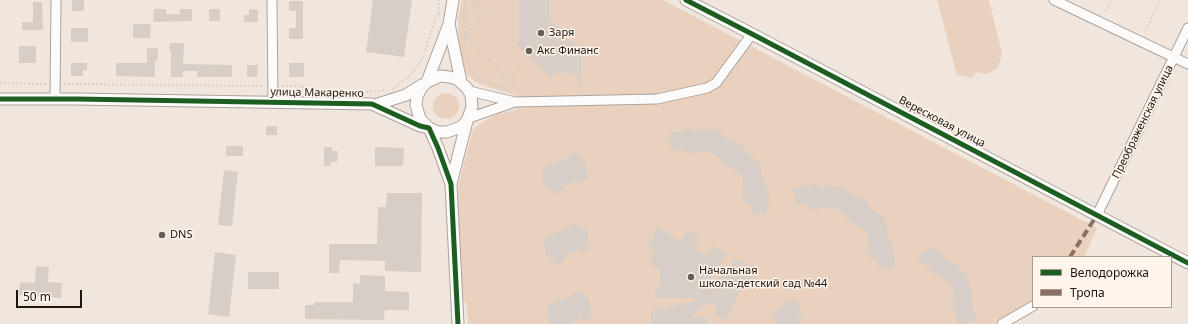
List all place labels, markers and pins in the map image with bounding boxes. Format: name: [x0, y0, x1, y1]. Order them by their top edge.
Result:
place label: Заря: [549, 26, 574, 40]
marker: Заря: [536, 28, 546, 38]
place label: Акс Финанс: [537, 44, 599, 58]
marker: Акс Финанс: [524, 46, 534, 56]
place label: DNS: [170, 228, 192, 242]
marker: DNS: [157, 230, 167, 240]
place label: Начальная школа-детский сад №44: [699, 264, 827, 290]
marker: Начальная школа-детский сад №44: [686, 272, 696, 282]

